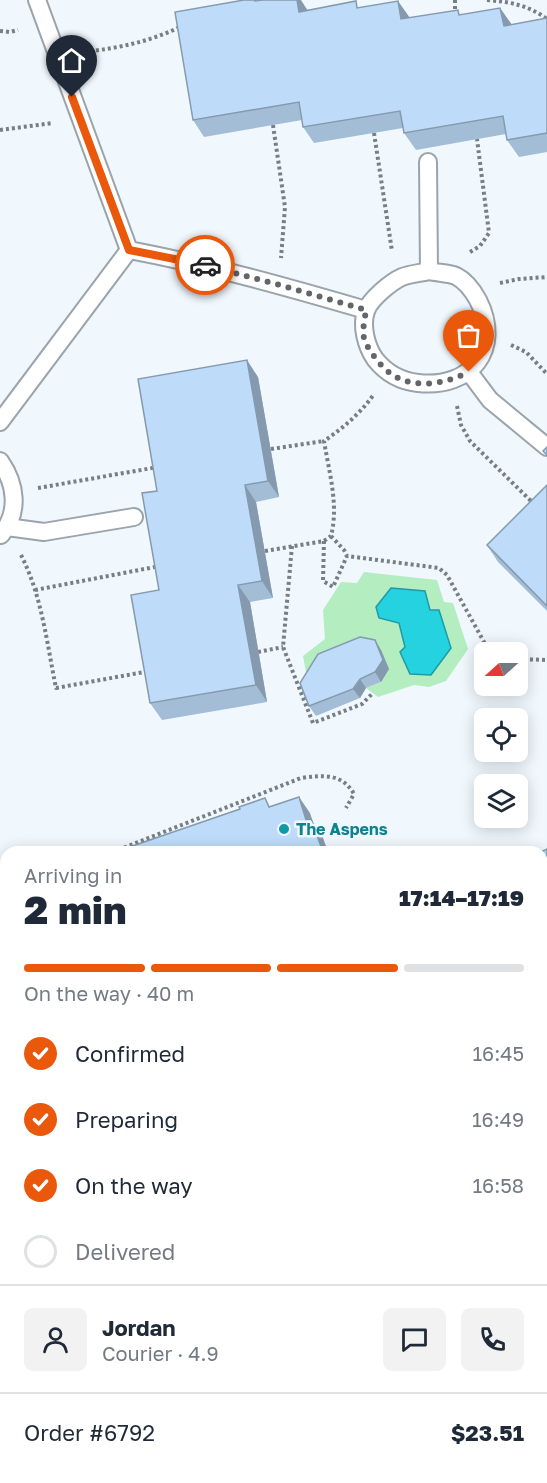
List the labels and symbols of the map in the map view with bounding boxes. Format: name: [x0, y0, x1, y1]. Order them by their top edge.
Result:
pin: [46, 35, 97, 97]
courier: [175, 235, 235, 295]
pin: [443, 310, 494, 372]
north arrow: [474, 642, 528, 696]
place label: The Aspens: [296, 819, 388, 839]
marker: The Aspens: [277, 822, 291, 836]

